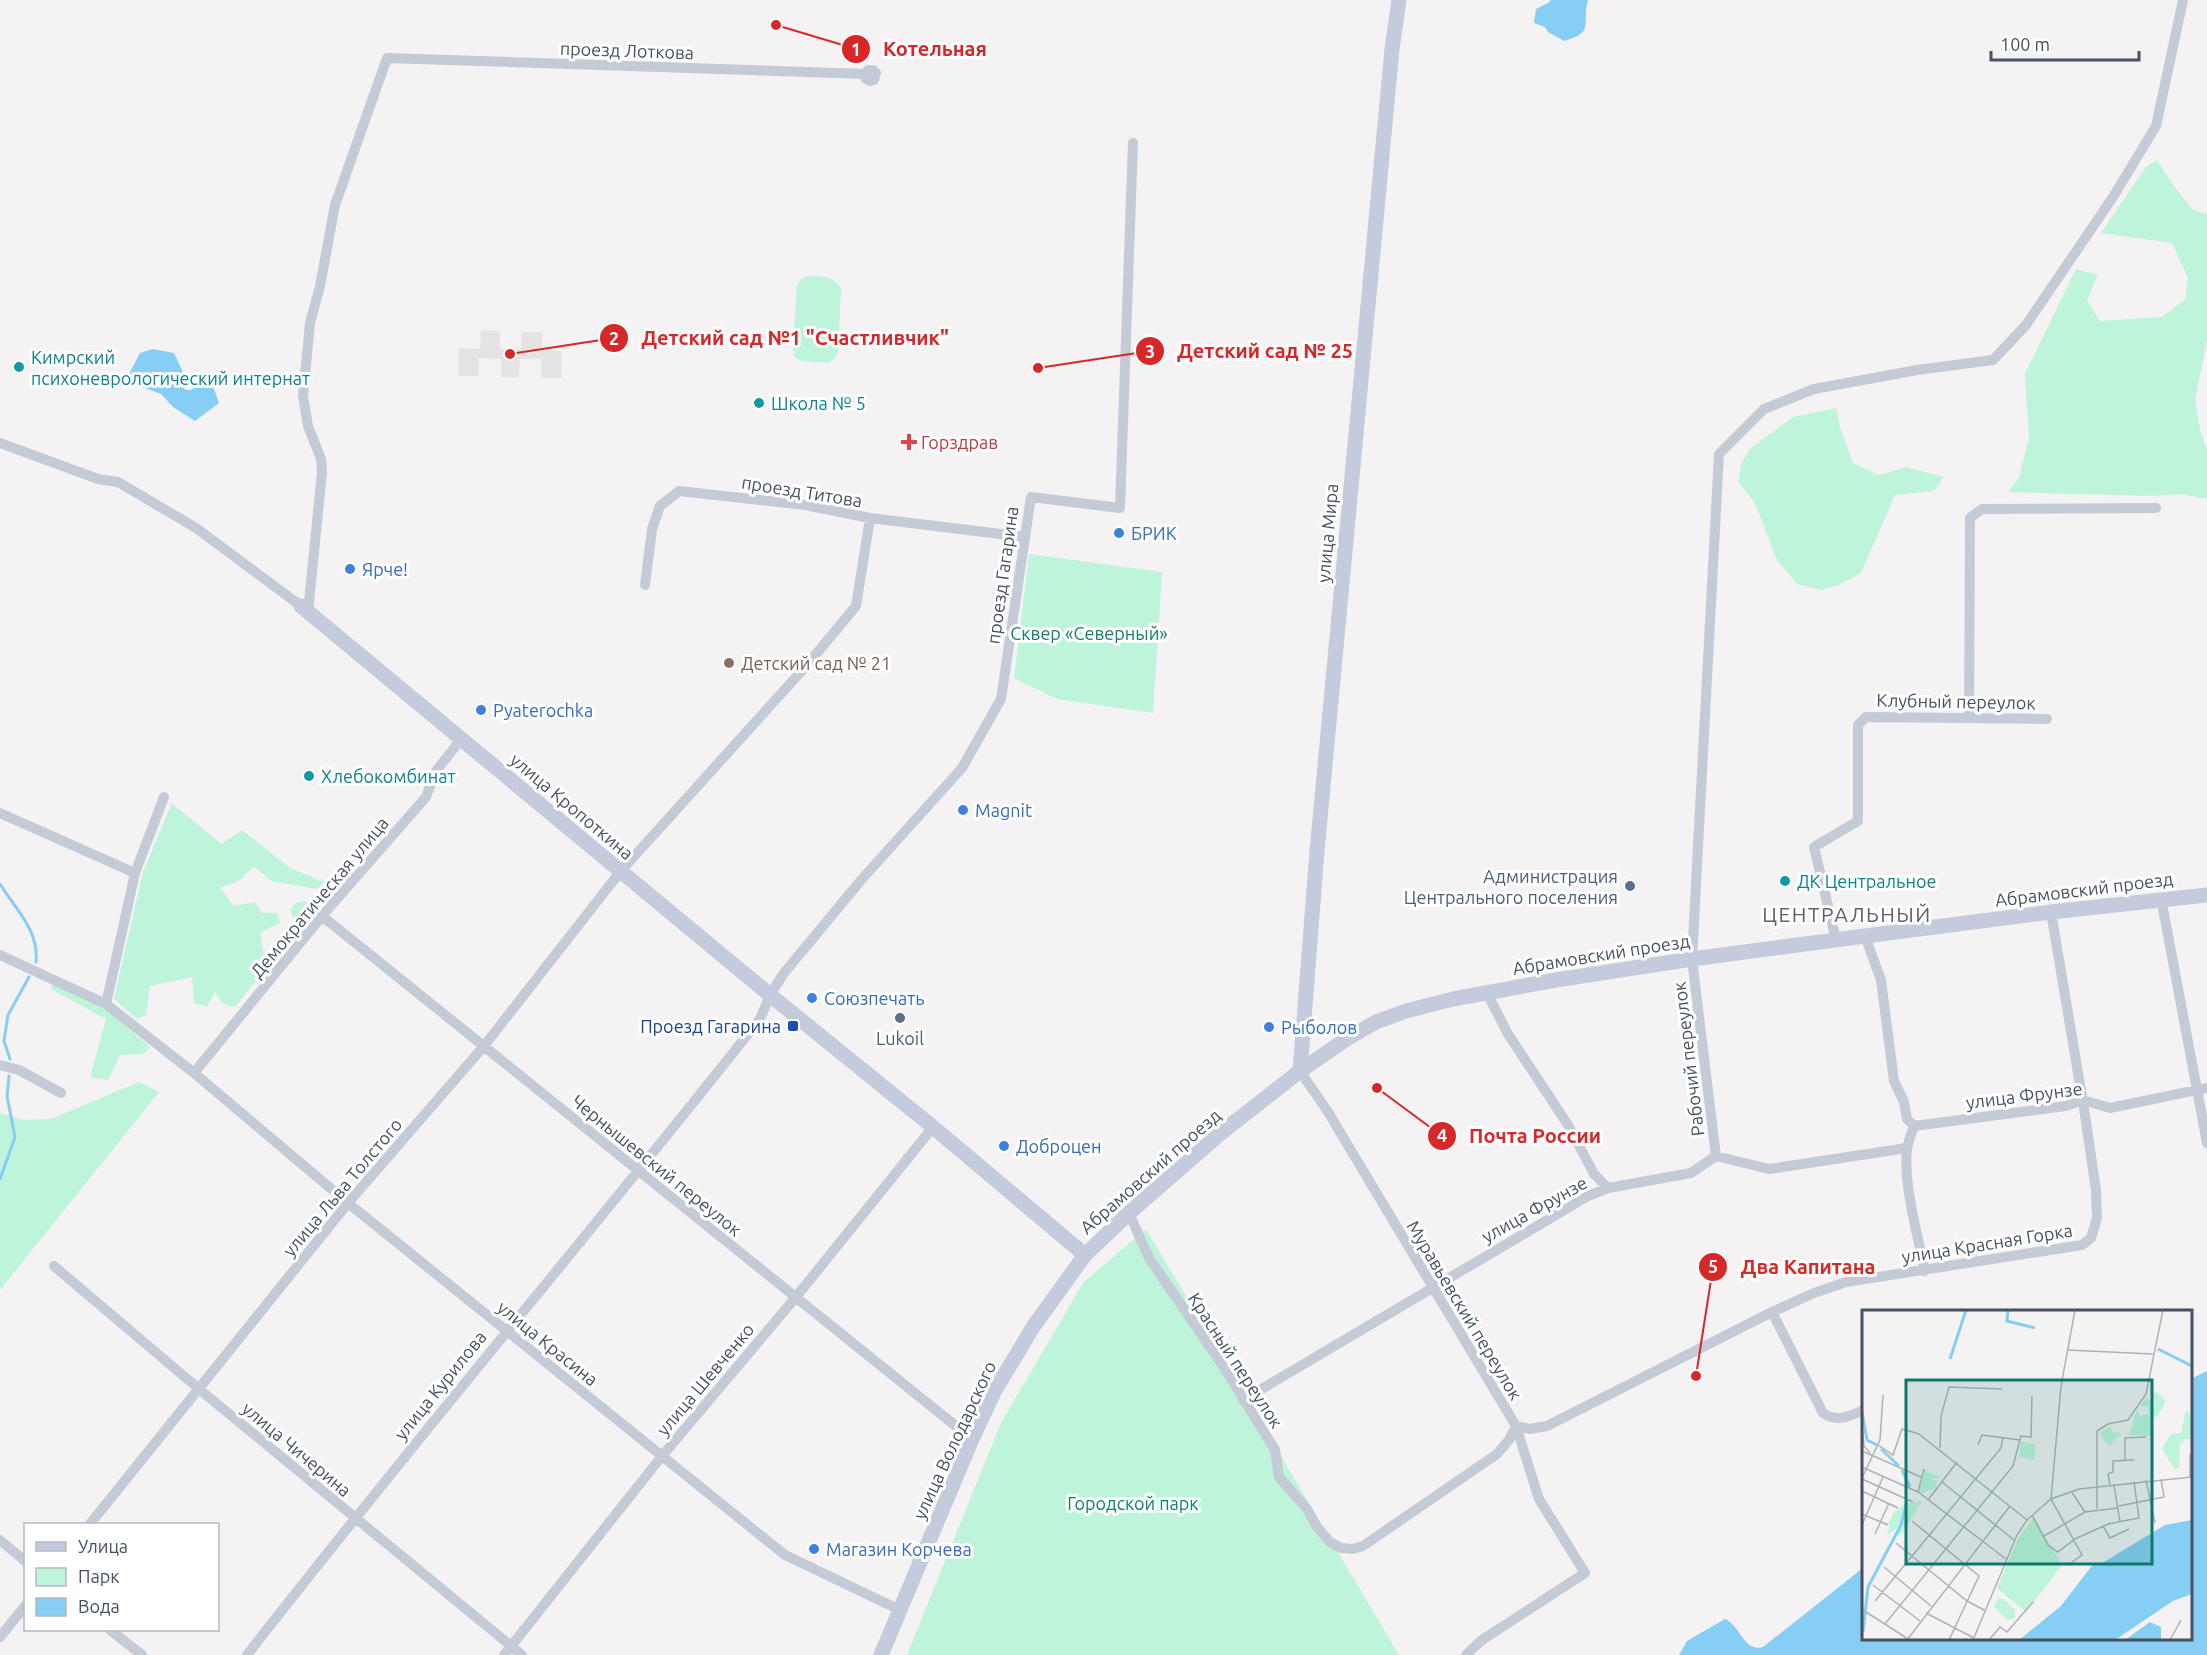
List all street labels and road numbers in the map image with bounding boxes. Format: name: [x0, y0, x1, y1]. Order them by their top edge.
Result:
street label: проезд Лоткова: [560, 38, 694, 62]
street label: проезд Титова: [740, 472, 864, 510]
street label: улица Мира: [1313, 483, 1341, 583]
street label: проезд Гагарина: [982, 505, 1022, 645]
street label: Клубный переулок: [1876, 690, 2036, 712]
street label: улица Кропоткина: [507, 749, 637, 863]
street label: Демократическая улица: [246, 813, 392, 981]
street label: Абрамовский проезд: [1994, 868, 2175, 910]
street label: Абрамовский проезд: [1511, 930, 1691, 978]
street label: Рабочий переулок: [1669, 981, 1707, 1137]
street label: улица Фрунзе: [1965, 1078, 2083, 1112]
street label: Чернышевский переулок: [568, 1090, 746, 1240]
street label: Абрамовский проезд: [1076, 1104, 1224, 1237]
street label: улица Льва Толстого: [279, 1114, 405, 1260]
street label: улица Фрунзе: [1478, 1172, 1590, 1246]
street label: Муравьевский переулок: [1403, 1217, 1527, 1403]
street label: улица Красная Горка: [1900, 1220, 2074, 1266]
street label: Красный переулок: [1185, 1289, 1287, 1431]
street label: улица Красина: [494, 1297, 602, 1389]
street label: улица Шевченко: [652, 1319, 758, 1439]
street label: улица Курилова: [390, 1327, 490, 1443]
street label: улица Володарского: [909, 1358, 999, 1522]
street label: улица Чичерина: [239, 1398, 355, 1500]

